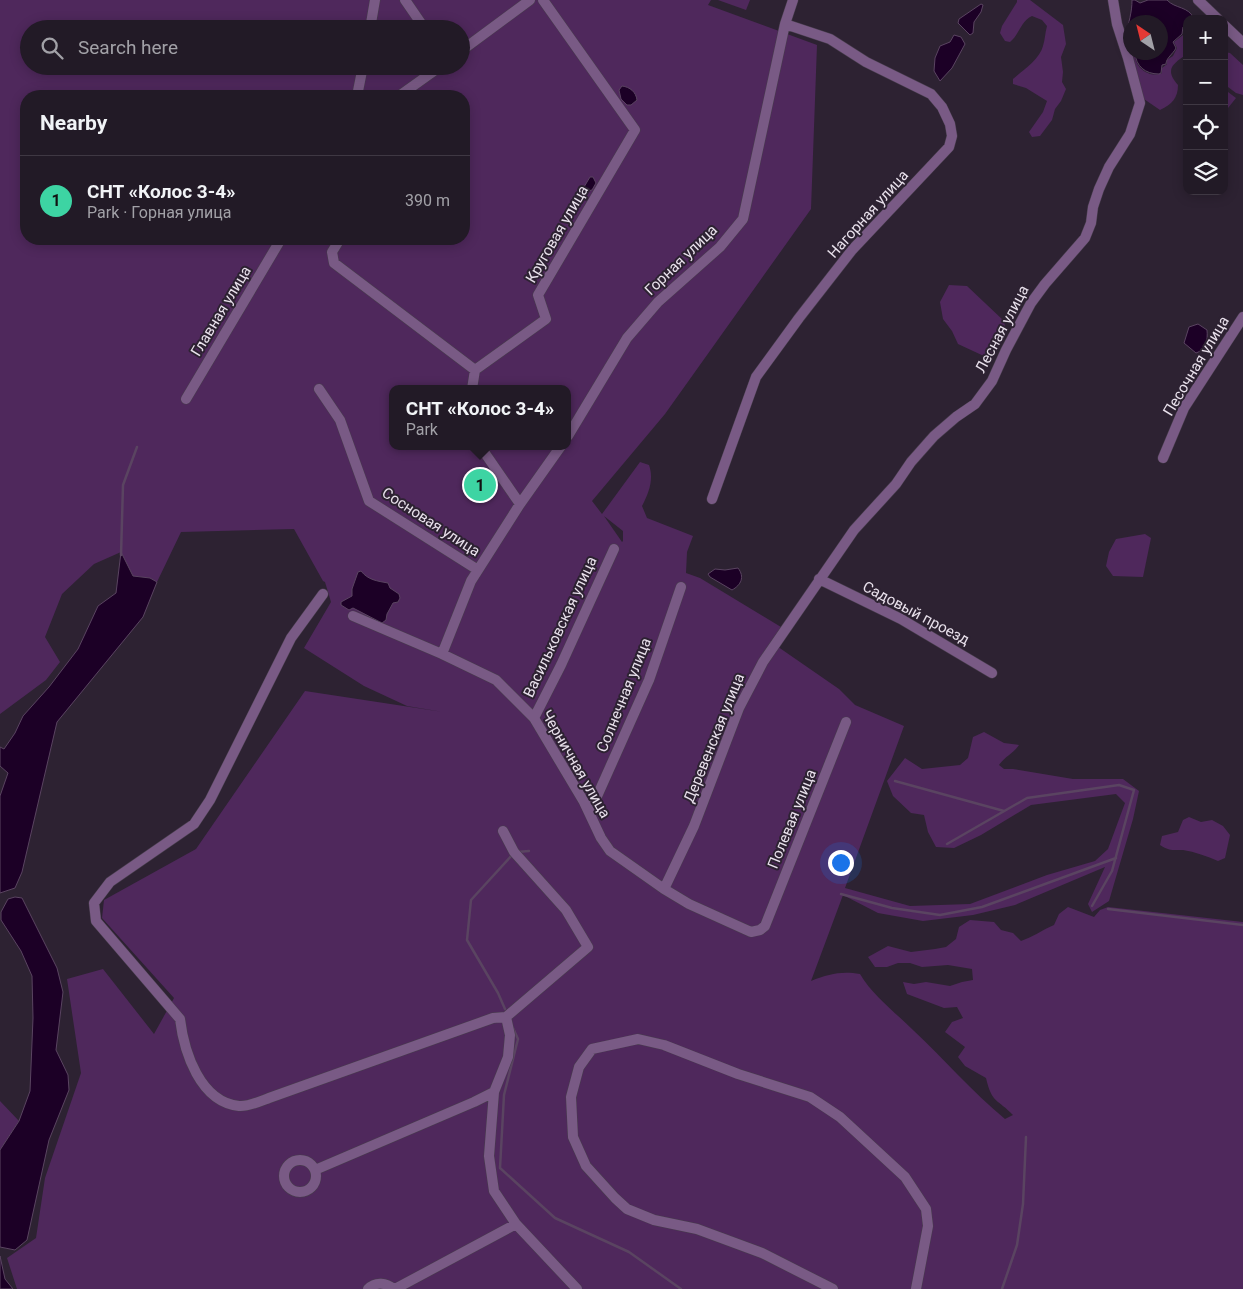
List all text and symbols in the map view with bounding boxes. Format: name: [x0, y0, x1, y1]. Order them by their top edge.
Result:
north arrow: [1123, 15, 1168, 60]
map controls: [1183, 15, 1228, 195]
button: +: [1183, 15, 1228, 60]
search box: [20, 20, 470, 75]
icon: search: [38, 34, 66, 62]
text: Search here: [78, 36, 178, 59]
button: −: [1183, 60, 1228, 105]
button: locate: [1183, 105, 1228, 150]
text: Nearby: [40, 111, 107, 135]
button: layers: [1183, 150, 1228, 195]
street label: Нагорная улица: [824, 166, 912, 262]
text: СНТ «Колос 3-4»: [87, 180, 236, 203]
street label: Круговая улица: [522, 182, 592, 286]
text: 1: [51, 191, 61, 210]
text: 390 m: [405, 191, 450, 210]
text: Park · Горная улица: [87, 203, 232, 222]
street label: Горная улица: [641, 221, 721, 299]
street label: Главная улица: [187, 263, 255, 359]
street label: Лесная улица: [971, 282, 1033, 376]
street label: Песочная улица: [1159, 313, 1233, 419]
popup: [389, 385, 571, 450]
text: СНТ «Колос 3-4»: [406, 397, 554, 420]
text: Park: [406, 420, 438, 439]
pin: 1: [464, 466, 496, 504]
street label: Сосновая улица: [379, 484, 483, 560]
street label: Васильковская улица: [519, 554, 601, 700]
street label: Садовый проезд: [860, 577, 972, 649]
street label: Солнечная улица: [593, 635, 655, 755]
street label: Деревенская улица: [680, 671, 748, 805]
street label: Черничная улица: [538, 707, 614, 821]
street label: Полевая улица: [764, 767, 820, 871]
your location: [828, 850, 854, 876]

